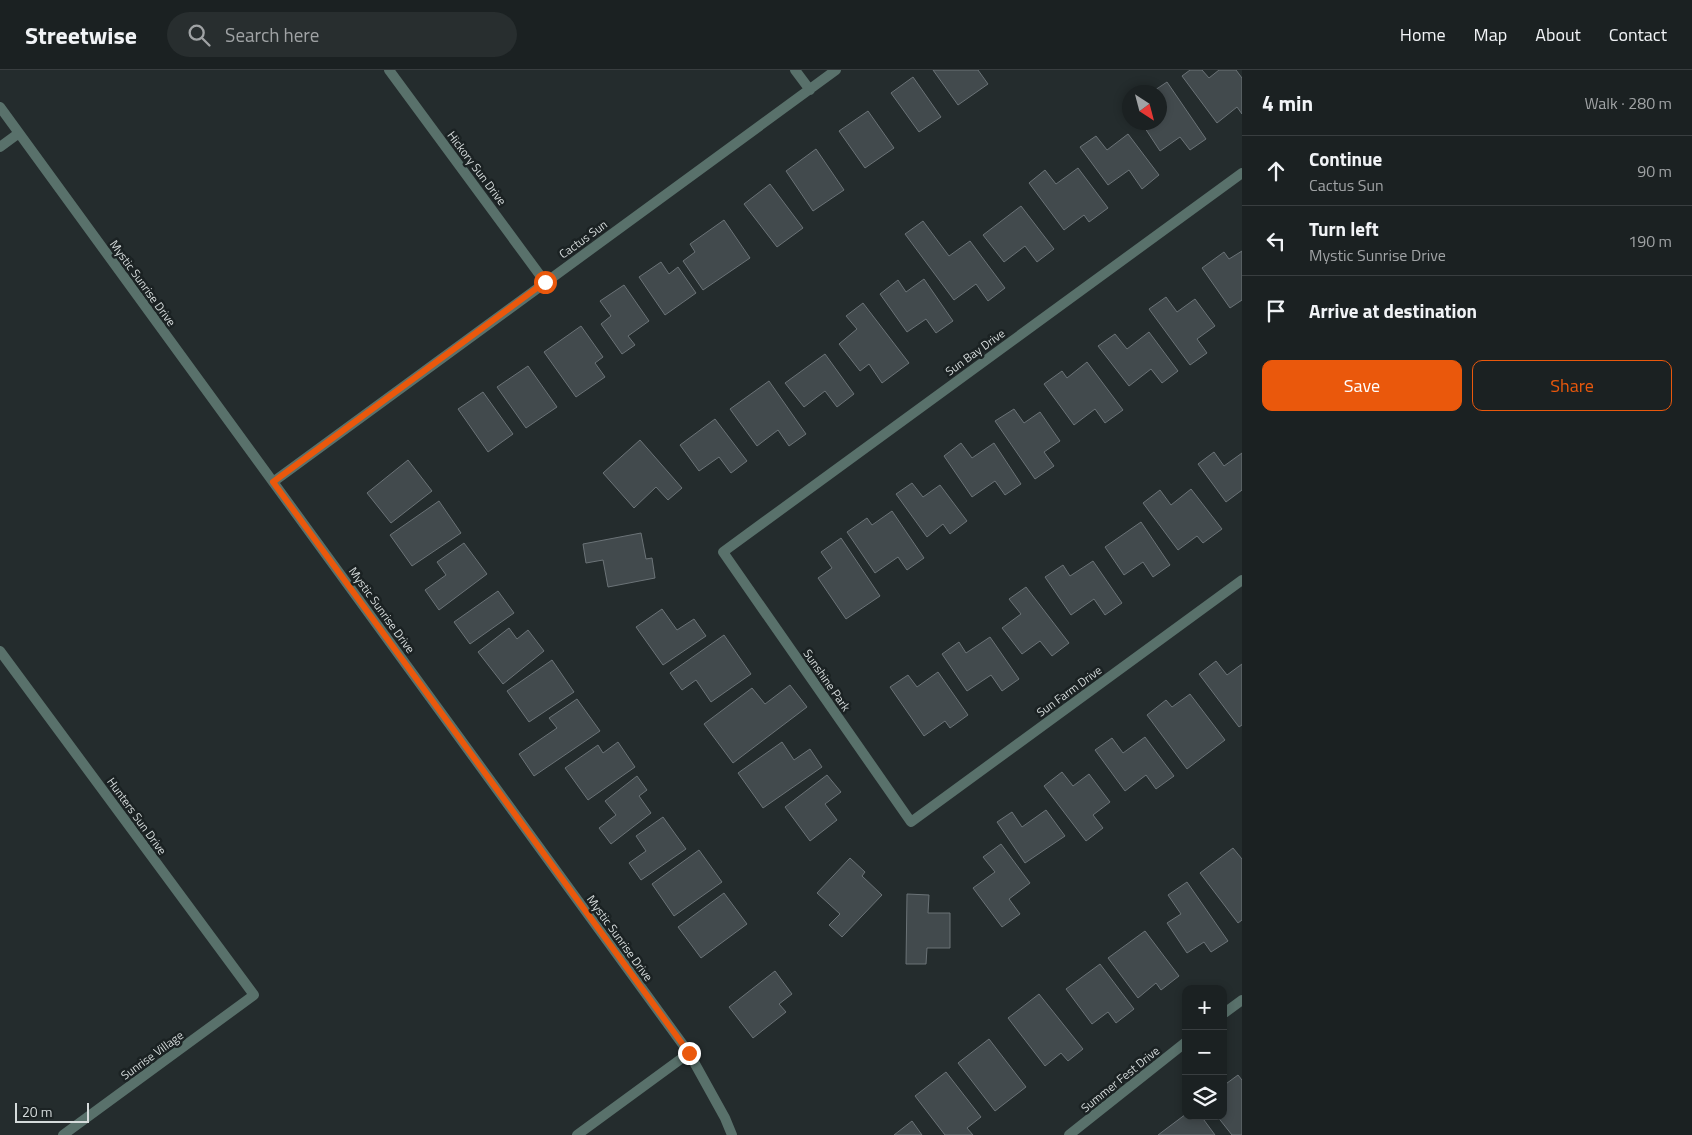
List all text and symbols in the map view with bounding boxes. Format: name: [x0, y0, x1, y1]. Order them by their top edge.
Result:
search box: [167, 12, 517, 57]
text: Streetwise: [25, 17, 137, 53]
text: Search here: [225, 20, 319, 49]
icon: search: [185, 21, 213, 49]
text: Home: [1400, 21, 1446, 48]
text: Map: [1474, 21, 1507, 48]
text: About: [1535, 21, 1581, 48]
text: Contact: [1609, 21, 1667, 48]
north arrow: [1122, 85, 1167, 130]
text: 4 min: [1262, 87, 1313, 119]
text: Walk · 280 m: [1584, 91, 1672, 115]
street label: Hickory Sun Drive: [443, 127, 511, 209]
text: Continue: [1309, 144, 1382, 173]
icon: ahead: [1262, 157, 1290, 185]
text: 90 m: [1637, 159, 1672, 183]
text: Cactus Sun: [1309, 173, 1384, 197]
text: Turn left: [1309, 214, 1379, 243]
street label: Cactus Sun: [555, 215, 611, 263]
icon: left: [1262, 227, 1290, 255]
text: 190 m: [1628, 229, 1672, 253]
street label: Mystic Sunrise Drive: [105, 236, 181, 330]
text: Mystic Sunrise Drive: [1309, 243, 1446, 267]
route start: [534, 271, 557, 294]
text: Arrive at destination: [1309, 296, 1477, 325]
icon: arrive: [1262, 297, 1290, 325]
street label: Sun Bay Drive: [941, 324, 1009, 380]
button: Save: [1262, 360, 1462, 411]
button: Share: [1472, 360, 1672, 411]
street label: Mystic Sunrise Drive: [344, 563, 420, 657]
street label: Sunshine Park: [799, 645, 856, 715]
street label: Sun Farm Drive: [1032, 661, 1106, 721]
street label: Hunters Sun Drive: [102, 773, 172, 859]
street label: Mystic Sunrise Drive: [582, 891, 658, 985]
map controls: [1182, 985, 1227, 1120]
button: +: [1182, 985, 1227, 1030]
street label: Sunrise Village: [117, 1026, 187, 1084]
button: −: [1182, 1030, 1227, 1075]
street label: Summer Fest Drive: [1076, 1041, 1164, 1117]
route end: [678, 1042, 701, 1065]
button: layers: [1182, 1075, 1227, 1120]
scale bar: [15, 1100, 89, 1123]
text: 20 m: [22, 1101, 52, 1122]

